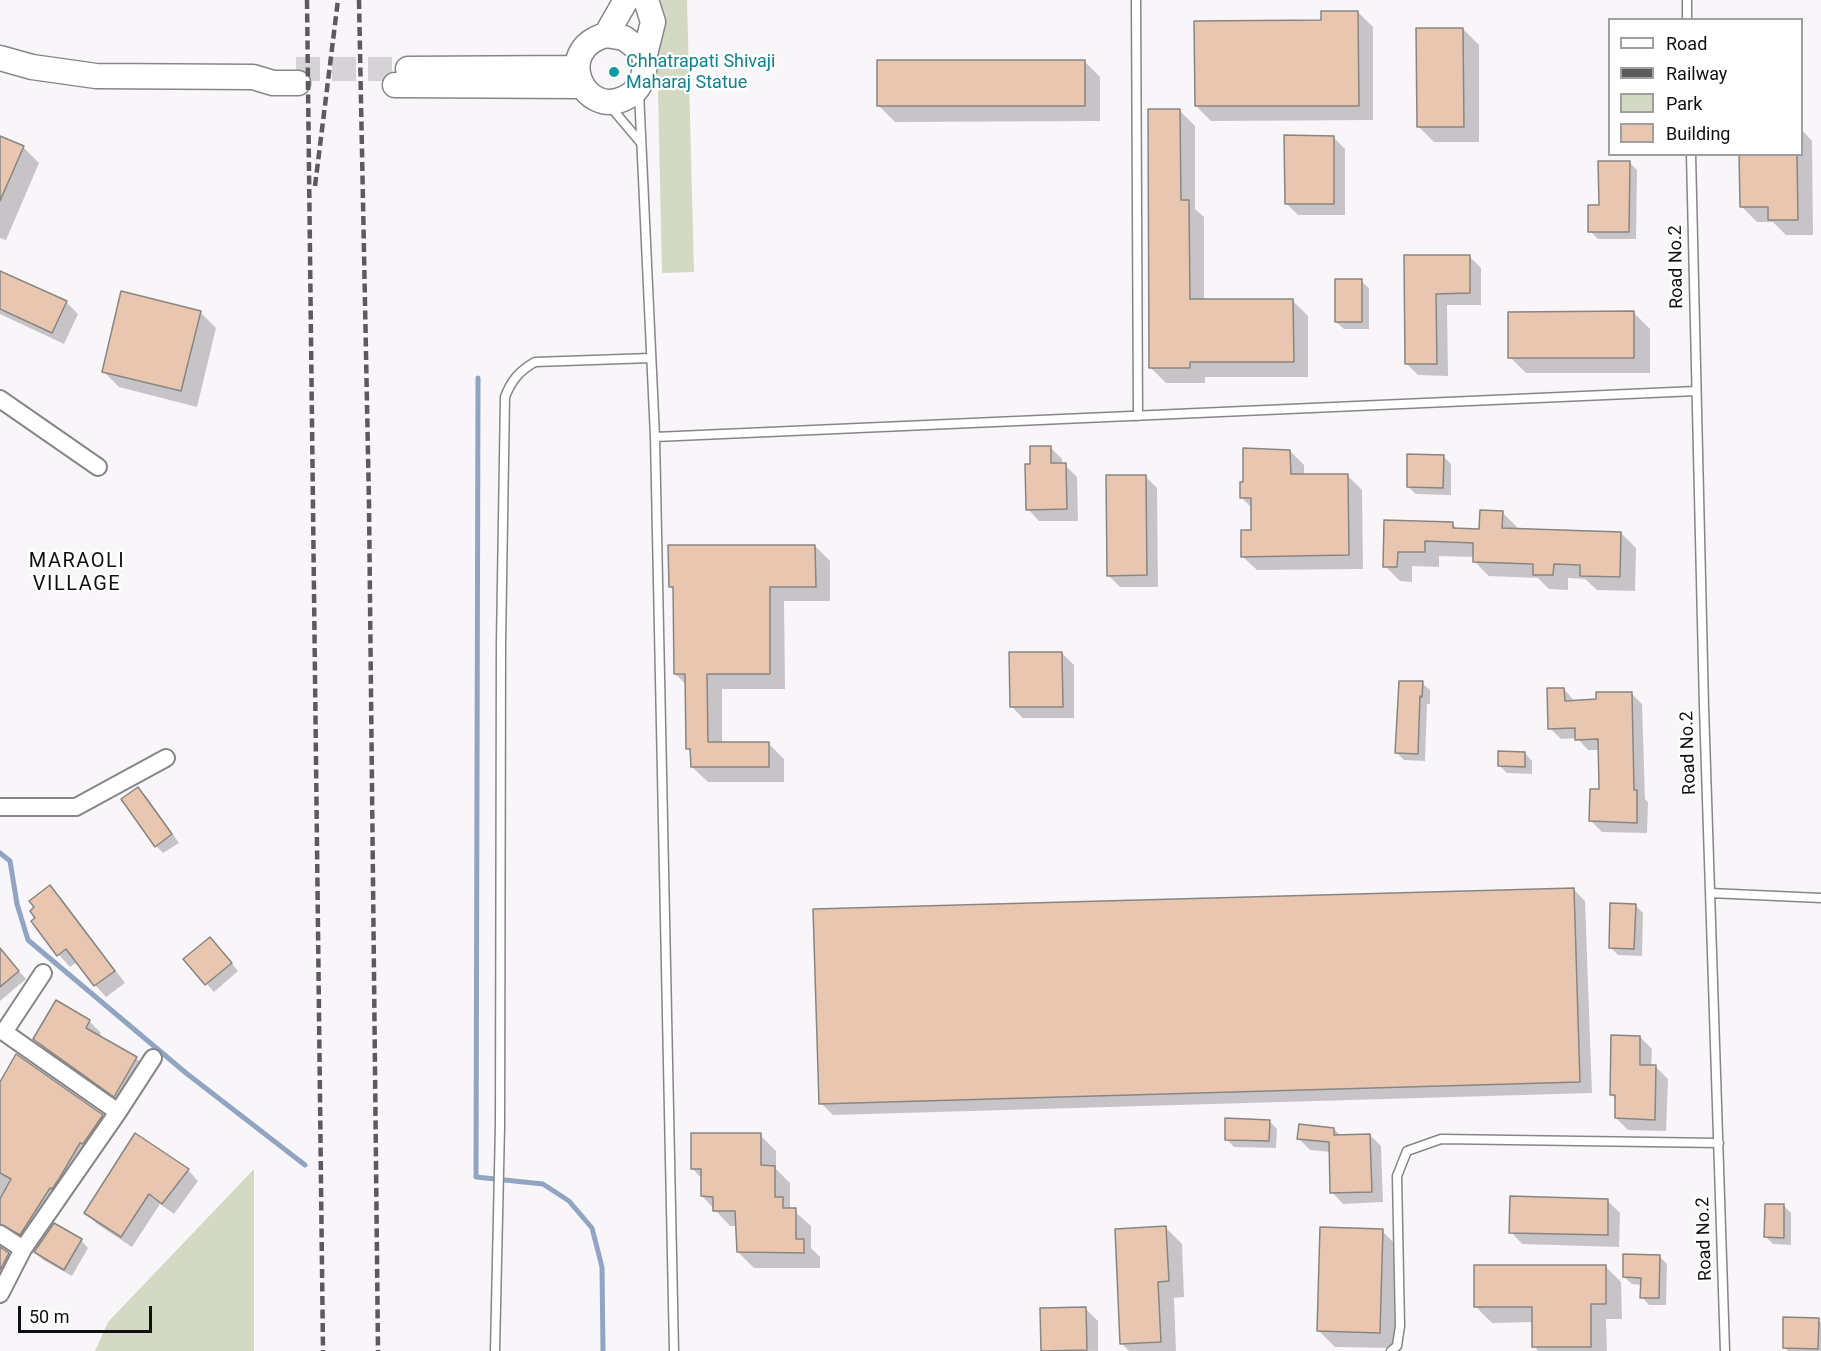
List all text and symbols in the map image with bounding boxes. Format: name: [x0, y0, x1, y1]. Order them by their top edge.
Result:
legend: [1608, 18, 1803, 156]
text: Road: [1666, 33, 1707, 54]
place label: Chhatrapati Shivaji Maharaj Statue: [626, 51, 775, 94]
text: Railway: [1666, 63, 1727, 84]
marker: Chhatrapati Shivaji Maharaj Statue: [607, 65, 621, 79]
text: Park: [1666, 93, 1702, 114]
text: Building: [1666, 123, 1730, 144]
street label: Road No.2: [1665, 225, 1689, 309]
district label: MARAOLI VILLAGE: [29, 550, 125, 597]
street label: Road No.2: [1677, 711, 1701, 795]
street label: Road No.2: [1693, 1197, 1717, 1281]
scale bar: [21, 1294, 154, 1332]
text: 50 m: [29, 1306, 69, 1327]

